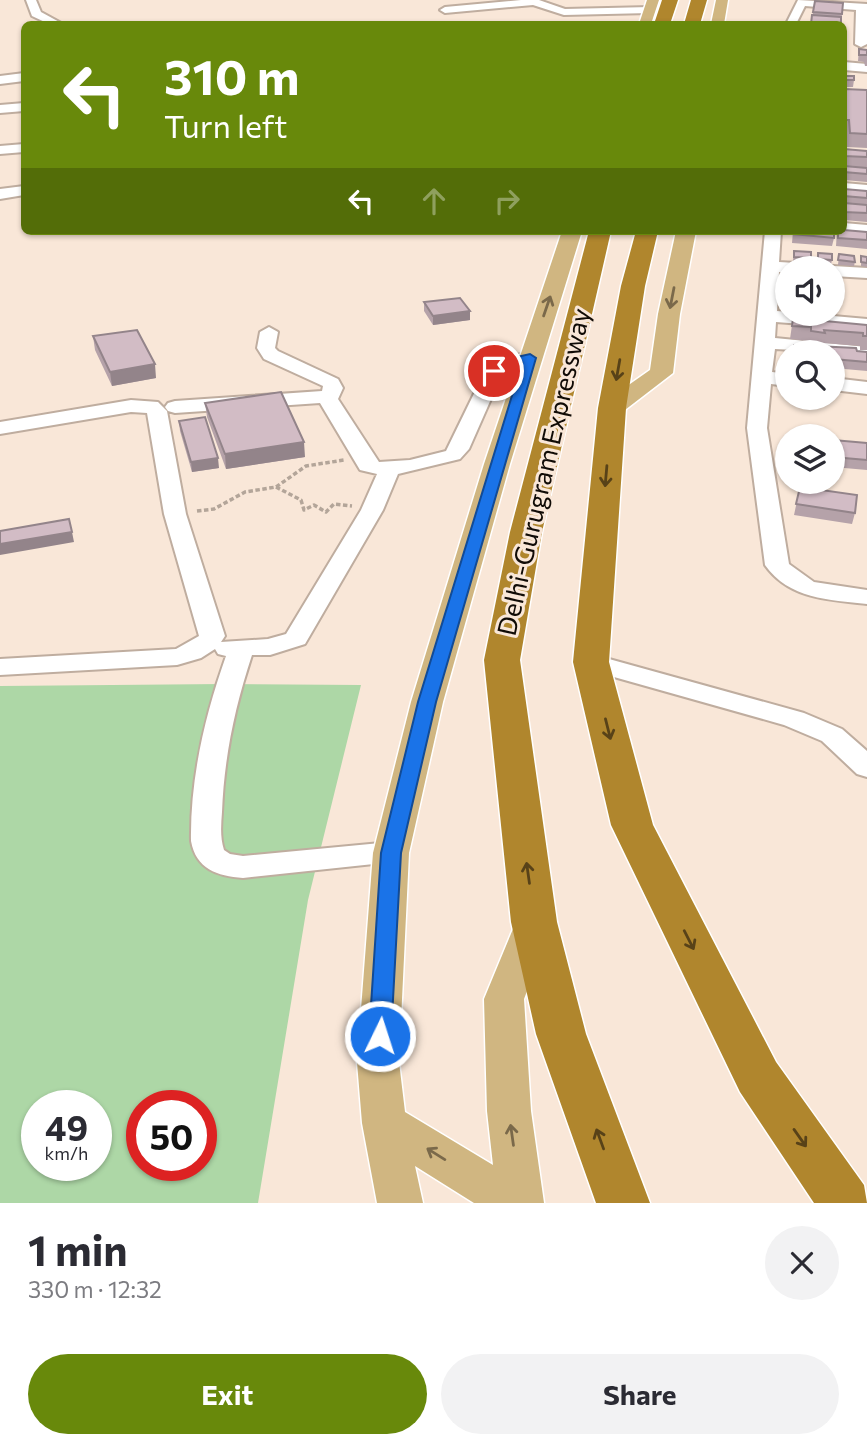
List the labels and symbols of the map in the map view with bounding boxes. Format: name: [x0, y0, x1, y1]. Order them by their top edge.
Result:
one-way arrow: [665, 286, 679, 309]
one-way arrow: [542, 295, 554, 317]
street label: Delhi-Gurugram Expressway: [490, 305, 595, 638]
pin: [464, 341, 524, 401]
one-way arrow: [611, 358, 624, 381]
one-way arrow: [599, 464, 612, 487]
one-way arrow: [602, 717, 615, 739]
one-way arrow: [521, 862, 534, 885]
one-way arrow: [683, 929, 697, 950]
position arrow: [343, 999, 417, 1073]
speed limit sign: 50: [126, 1090, 217, 1181]
one-way arrow: [506, 1124, 519, 1147]
one-way arrow: [592, 1128, 605, 1150]
one-way arrow: [793, 1128, 807, 1147]
one-way arrow: [426, 1147, 446, 1161]

